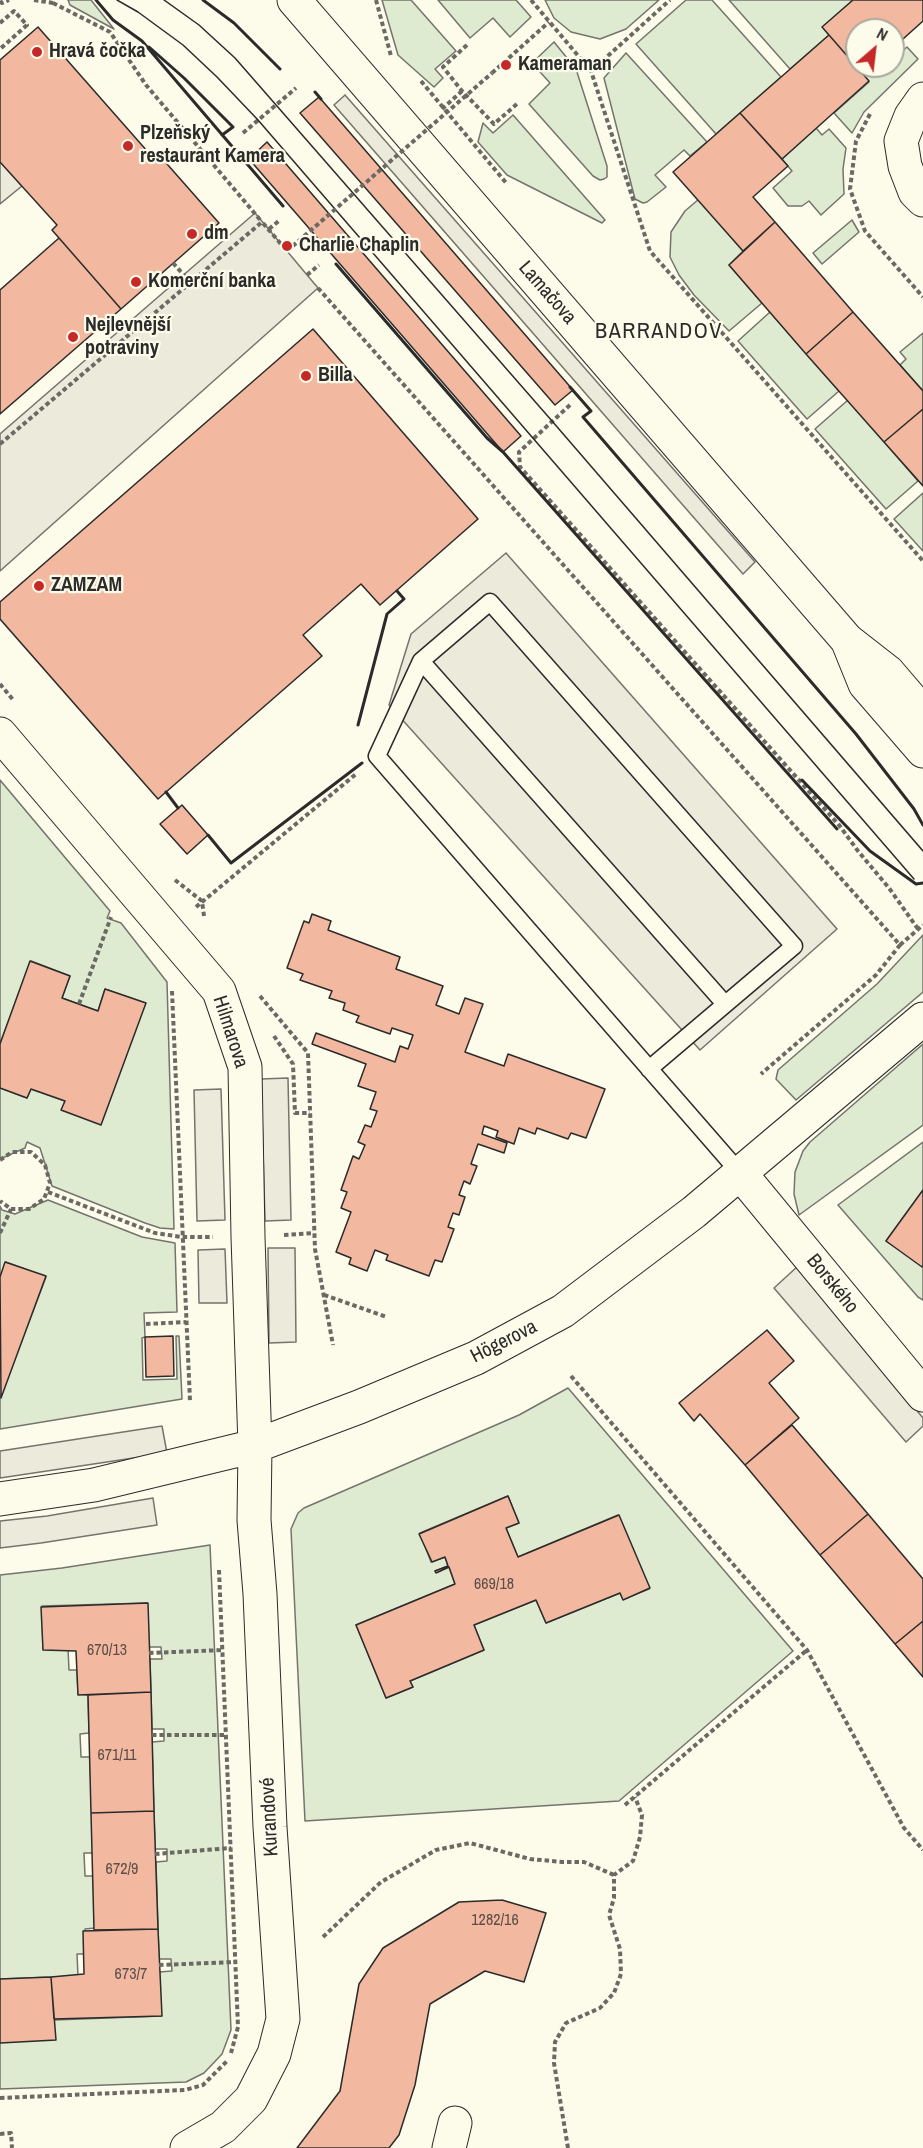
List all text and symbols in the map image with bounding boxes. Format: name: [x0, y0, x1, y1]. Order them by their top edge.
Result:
north arrow: [845, 18, 905, 78]
text: N: [873, 22, 892, 46]
place label: Hravá čočka: [49, 40, 146, 64]
marker: Hravá čočka: [30, 45, 44, 59]
place label: Kameraman: [518, 53, 612, 77]
marker: Kameraman: [499, 58, 513, 72]
place label: Plzeňský restaurant Kamera: [140, 122, 285, 169]
marker: Plzeňský restaurant Kamera: [121, 139, 135, 153]
place label: dm: [204, 222, 229, 246]
marker: dm: [185, 227, 199, 241]
place label: Charlie Chaplin: [299, 234, 419, 258]
marker: Charlie Chaplin: [280, 239, 294, 253]
street label: Lamačova: [513, 257, 581, 329]
place label: Komerční banka: [148, 270, 276, 294]
marker: Komerční banka: [129, 275, 143, 289]
place label: Nejlevnější potraviny: [85, 314, 171, 361]
district label: BARRANDOV: [595, 319, 723, 345]
marker: Nejlevnější potraviny: [66, 330, 80, 344]
place label: Billa: [318, 364, 353, 388]
marker: Billa: [299, 369, 313, 383]
place label: ZAMZAM: [51, 574, 122, 598]
marker: ZAMZAM: [32, 579, 46, 593]
street label: Hilmarova: [207, 993, 253, 1071]
street label: Borského: [801, 1250, 863, 1318]
street label: Högerova: [467, 1315, 541, 1369]
house number: 669/18: [474, 1575, 514, 1595]
house number: 670/13: [87, 1641, 127, 1661]
house number: 671/11: [97, 1746, 137, 1766]
street label: Kurandové: [256, 1777, 284, 1857]
house number: 672/9: [106, 1860, 138, 1880]
house number: 1282/16: [471, 1911, 519, 1931]
house number: 673/7: [115, 1965, 147, 1985]

